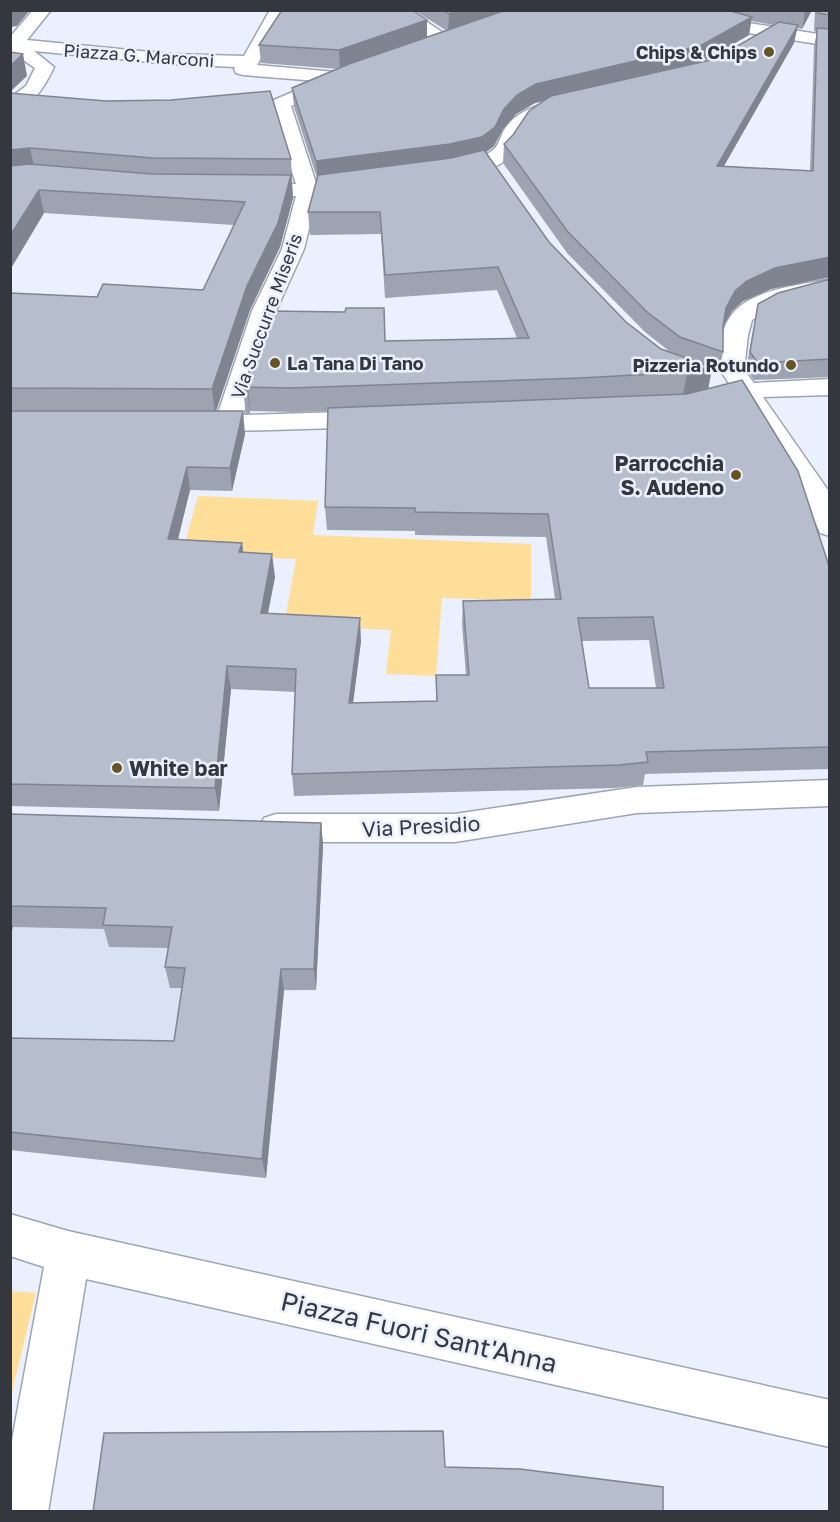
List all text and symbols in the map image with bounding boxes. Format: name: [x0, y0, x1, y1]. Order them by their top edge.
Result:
street label: Piazza G. Marconi: [63, 39, 215, 71]
place label: Chips & Chips: [636, 41, 757, 63]
marker: Chips & Chips: [762, 45, 776, 59]
street label: Via Succurre Miseris: [226, 230, 306, 402]
place label: La Tana Di Tano: [287, 352, 424, 374]
place label: Pizzeria Rotundo: [632, 354, 779, 376]
marker: La Tana Di Tano: [268, 356, 282, 370]
marker: Pizzeria Rotundo: [784, 358, 798, 372]
place label: Parrocchia S. Audeno: [615, 450, 724, 500]
marker: Parrocchia S. Audeno: [729, 468, 743, 482]
place label: White bar: [129, 755, 228, 781]
marker: White bar: [110, 761, 124, 775]
street label: Via Presidio: [361, 810, 481, 842]
street label: Piazza Fuori Sant'Anna: [278, 1285, 560, 1379]

